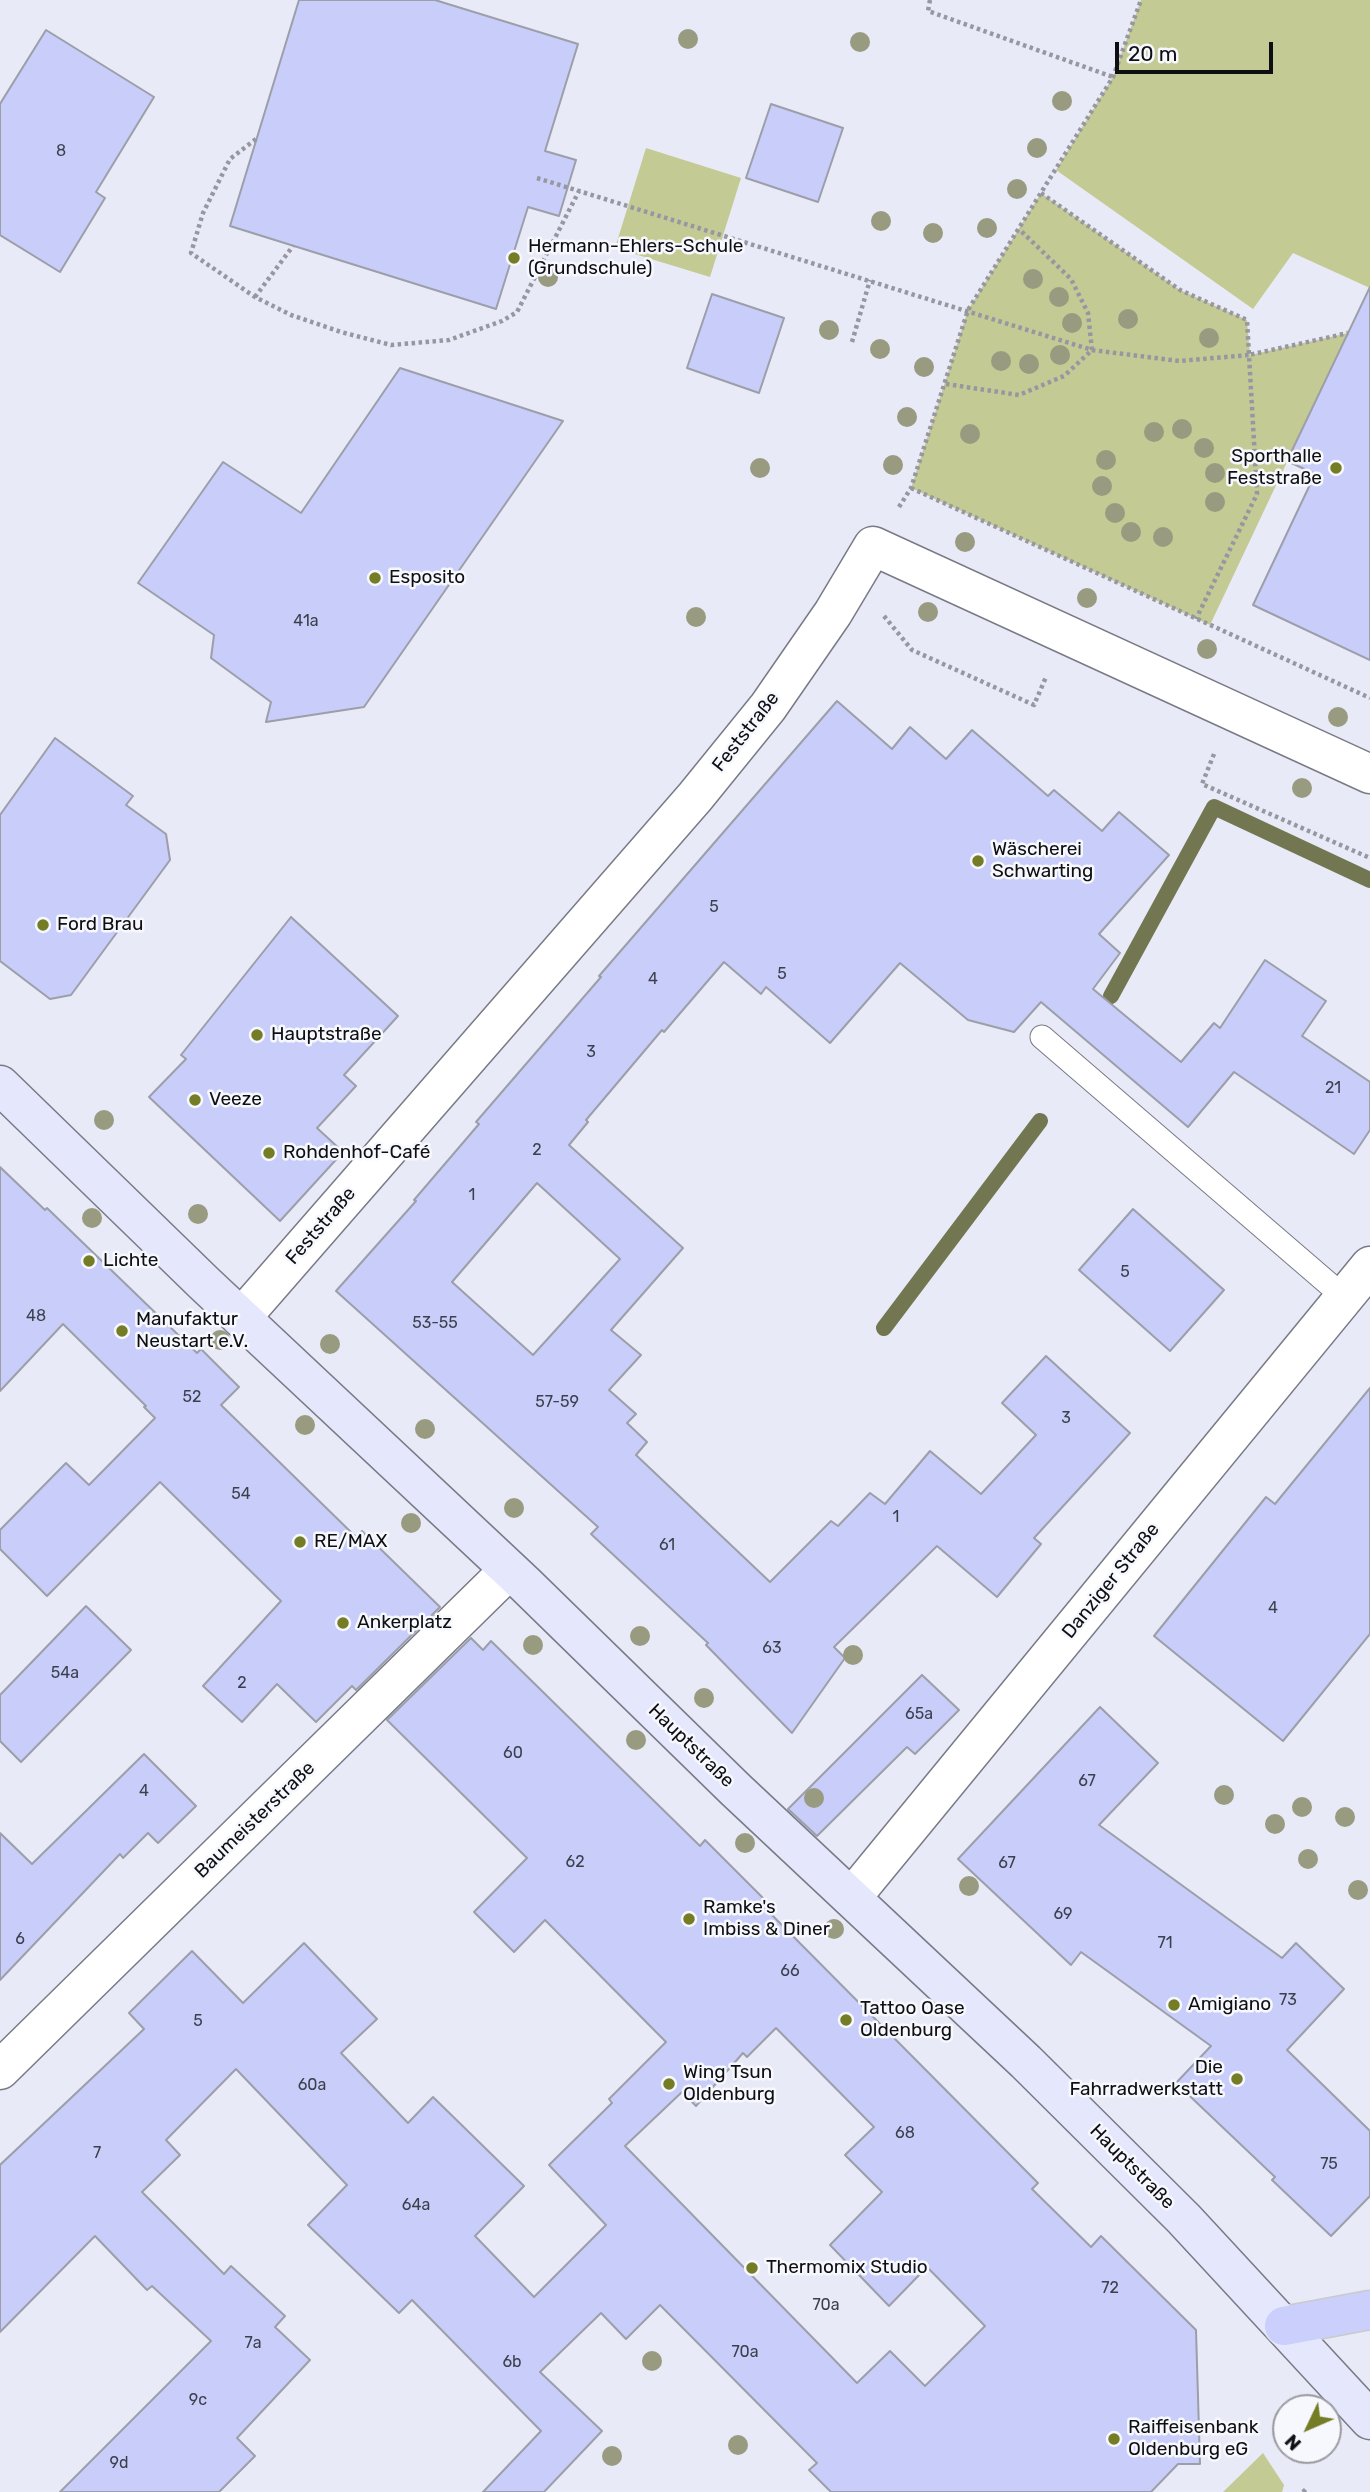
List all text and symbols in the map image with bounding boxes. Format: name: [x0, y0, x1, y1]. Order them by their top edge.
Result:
scale bar: [1118, 28, 1276, 72]
text: 20 m: [1128, 41, 1177, 66]
house number: 8: [56, 141, 66, 161]
place label: Hermann-Ehlers-Schule (Grundschule): [528, 236, 743, 280]
marker: Hermann-Ehlers-Schule (Grundschule): [506, 250, 522, 266]
place label: Sporthalle Feststraße: [1227, 446, 1322, 490]
marker: Sporthalle Feststraße: [1328, 460, 1344, 476]
place label: Esposito: [389, 567, 465, 589]
marker: Esposito: [367, 570, 383, 586]
house number: 41a: [293, 611, 319, 631]
street label: Feststraße: [708, 688, 784, 776]
place label: Wäscherei Schwarting: [992, 839, 1093, 883]
marker: Wäscherei Schwarting: [970, 853, 986, 869]
house number: 5: [709, 897, 719, 917]
place label: Ford Brau: [57, 914, 143, 936]
marker: Ford Brau: [35, 917, 51, 933]
house number: 5: [777, 964, 787, 984]
house number: 4: [648, 969, 658, 989]
place label: Hauptstraße: [271, 1024, 382, 1046]
marker: Hauptstraße: [249, 1027, 265, 1043]
house number: 3: [586, 1042, 596, 1062]
house number: 21: [1325, 1078, 1341, 1098]
place label: Veeze: [209, 1089, 262, 1111]
marker: Veeze: [187, 1092, 203, 1108]
house number: 2: [532, 1140, 542, 1160]
place label: Rohdenhof-Café: [283, 1142, 430, 1164]
marker: Rohdenhof-Café: [261, 1145, 277, 1161]
street label: Feststraße: [281, 1183, 361, 1269]
house number: 1: [469, 1185, 475, 1205]
place label: Lichte: [103, 1250, 158, 1272]
marker: Lichte: [81, 1253, 97, 1269]
house number: 5: [1120, 1262, 1130, 1282]
house number: 48: [26, 1306, 46, 1326]
place label: Manufaktur Neustart e.V.: [136, 1309, 248, 1353]
house number: 53-55: [412, 1313, 458, 1333]
marker: Manufaktur Neustart e.V.: [114, 1323, 130, 1339]
house number: 52: [183, 1387, 201, 1407]
house number: 57-59: [535, 1392, 579, 1412]
house number: 3: [1061, 1408, 1071, 1428]
house number: 54: [231, 1484, 251, 1504]
house number: 1: [893, 1507, 899, 1527]
street label: Danziger Straße: [1058, 1519, 1164, 1643]
place label: RE/MAX: [314, 1531, 388, 1553]
marker: RE/MAX: [292, 1534, 308, 1550]
house number: 61: [659, 1535, 675, 1555]
house number: 4: [1268, 1598, 1278, 1618]
place label: Ankerplatz: [357, 1612, 452, 1634]
marker: Ankerplatz: [335, 1615, 351, 1631]
house number: 63: [762, 1638, 782, 1658]
house number: 54a: [51, 1663, 79, 1683]
house number: 2: [237, 1673, 247, 1693]
street label: Hauptstraße: [643, 1699, 739, 1793]
house number: 65a: [905, 1704, 933, 1724]
house number: 60: [503, 1743, 523, 1763]
street label: Baumeisterstraße: [190, 1757, 320, 1883]
house number: 67: [1078, 1771, 1096, 1791]
house number: 4: [139, 1781, 149, 1801]
house number: 62: [565, 1852, 585, 1872]
house number: 67: [998, 1853, 1016, 1873]
place label: Ramke's Imbiss & Diner: [703, 1897, 830, 1941]
house number: 69: [1053, 1904, 1073, 1924]
marker: Ramke's Imbiss & Diner: [681, 1911, 697, 1927]
house number: 6: [15, 1929, 25, 1949]
house number: 71: [1157, 1933, 1173, 1953]
house number: 66: [780, 1961, 800, 1981]
house number: 73: [1279, 1990, 1297, 2010]
place label: Amigiano: [1188, 1994, 1271, 2016]
marker: Amigiano: [1166, 1997, 1182, 2013]
place label: Tattoo Oase Oldenburg: [860, 1998, 965, 2042]
house number: 5: [193, 2011, 203, 2031]
marker: Tattoo Oase Oldenburg: [838, 2012, 854, 2028]
place label: Die Fahrradwerkstatt: [1069, 2057, 1223, 2101]
place label: Wing Tsun Oldenburg: [683, 2062, 775, 2106]
marker: Die Fahrradwerkstatt: [1229, 2071, 1245, 2087]
house number: 60a: [298, 2075, 326, 2095]
marker: Wing Tsun Oldenburg: [661, 2076, 677, 2092]
street label: Hauptstraße: [1085, 2120, 1179, 2214]
house number: 68: [895, 2123, 915, 2143]
house number: 7: [93, 2143, 101, 2163]
house number: 75: [1320, 2154, 1338, 2174]
house number: 64a: [402, 2195, 430, 2215]
place label: Thermomix Studio: [766, 2257, 928, 2279]
marker: Thermomix Studio: [744, 2260, 760, 2276]
house number: 72: [1101, 2278, 1119, 2298]
house number: 70a: [812, 2295, 840, 2315]
house number: 7a: [244, 2333, 262, 2353]
house number: 70a: [731, 2342, 759, 2362]
house number: 6b: [502, 2352, 522, 2372]
house number: 9c: [189, 2390, 207, 2410]
north arrow: [1272, 2394, 1342, 2464]
place label: Raiffeisenbank Oldenburg eG: [1128, 2417, 1259, 2461]
text: N: [1280, 2430, 1306, 2455]
marker: Raiffeisenbank Oldenburg eG: [1106, 2431, 1122, 2447]
house number: 9d: [109, 2453, 129, 2473]

